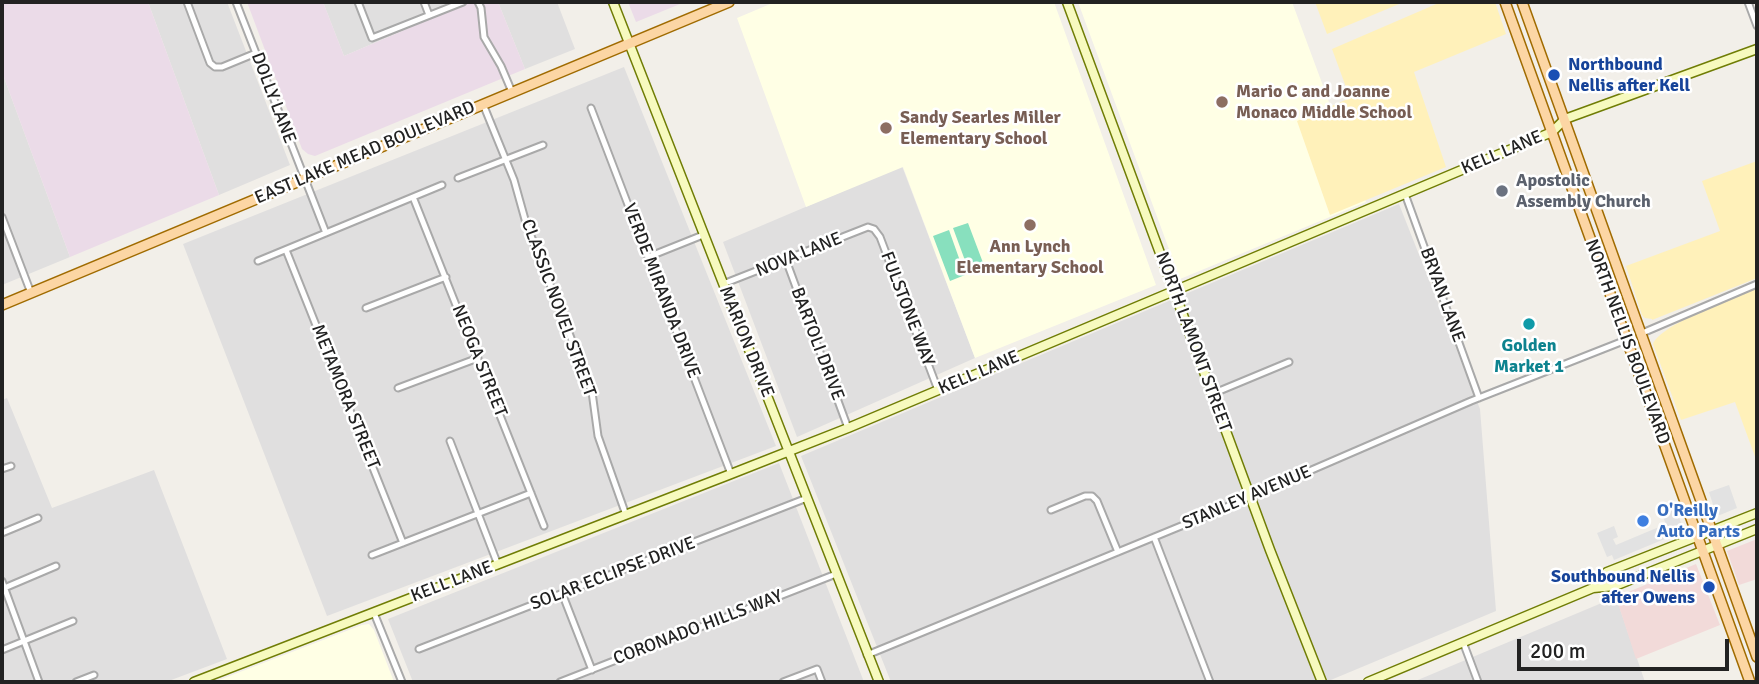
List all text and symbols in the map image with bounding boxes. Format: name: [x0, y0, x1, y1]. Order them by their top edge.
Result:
street label: DOLLY LANE: [246, 49, 300, 147]
place label: Northbound Nellis after Kell: [1568, 54, 1690, 96]
marker: Northbound Nellis after Kell: [1546, 67, 1562, 83]
place label: Mario C and Joanne Monaco Middle School: [1236, 81, 1412, 124]
marker: Mario C and Joanne Monaco Middle School: [1214, 94, 1230, 110]
street label: EAST LAKE MEAD BOULEVARD: [252, 97, 478, 209]
place label: Sandy Searles Miller Elementary School: [900, 107, 1061, 150]
marker: Sandy Searles Miller Elementary School: [878, 120, 894, 136]
street label: KELL LANE: [1458, 126, 1546, 180]
place label: Apostolic Assembly Church: [1516, 170, 1651, 212]
marker: Apostolic Assembly Church: [1494, 183, 1510, 199]
street label: VERDE MIRANDA DRIVE: [618, 200, 704, 382]
street label: CLASSIC NOVEL STREET: [516, 216, 600, 400]
marker: Ann Lynch Elementary School: [1022, 217, 1038, 233]
street label: NOVA LANE: [753, 228, 845, 282]
place label: Ann Lynch Elementary School: [956, 236, 1104, 278]
street label: NORTH NELLIS BOULEVARD: [1580, 237, 1674, 447]
street label: BRYAN LANE: [1415, 245, 1469, 345]
street label: FULSTONE WAY: [875, 249, 939, 369]
street label: NORTH LAMONT STREET: [1150, 249, 1236, 435]
street label: MARION DRIVE: [714, 283, 778, 401]
street label: BARTOLI DRIVE: [786, 284, 848, 404]
street label: NEOGA STREET: [447, 302, 511, 420]
marker: Golden Market 1: [1521, 316, 1537, 332]
street label: METAMORA STREET: [306, 322, 384, 472]
place label: Golden Market 1: [1494, 335, 1564, 378]
street label: KELL LANE: [935, 346, 1023, 400]
street label: STANLEY AVENUE: [1179, 461, 1315, 535]
place label: O'Reilly Auto Parts: [1657, 500, 1740, 542]
marker: O'Reilly Auto Parts: [1635, 513, 1651, 529]
street label: SOLAR ECLIPSE DRIVE: [528, 533, 698, 615]
street label: KELL LANE: [408, 557, 496, 607]
place label: Southbound Nellis after Owens: [1551, 566, 1695, 608]
marker: Southbound Nellis after Owens: [1701, 579, 1717, 595]
street label: CORONADO HILLS WAY: [610, 586, 786, 670]
scale bar: [1521, 624, 1733, 668]
text: 200 m: [1530, 638, 1585, 664]

